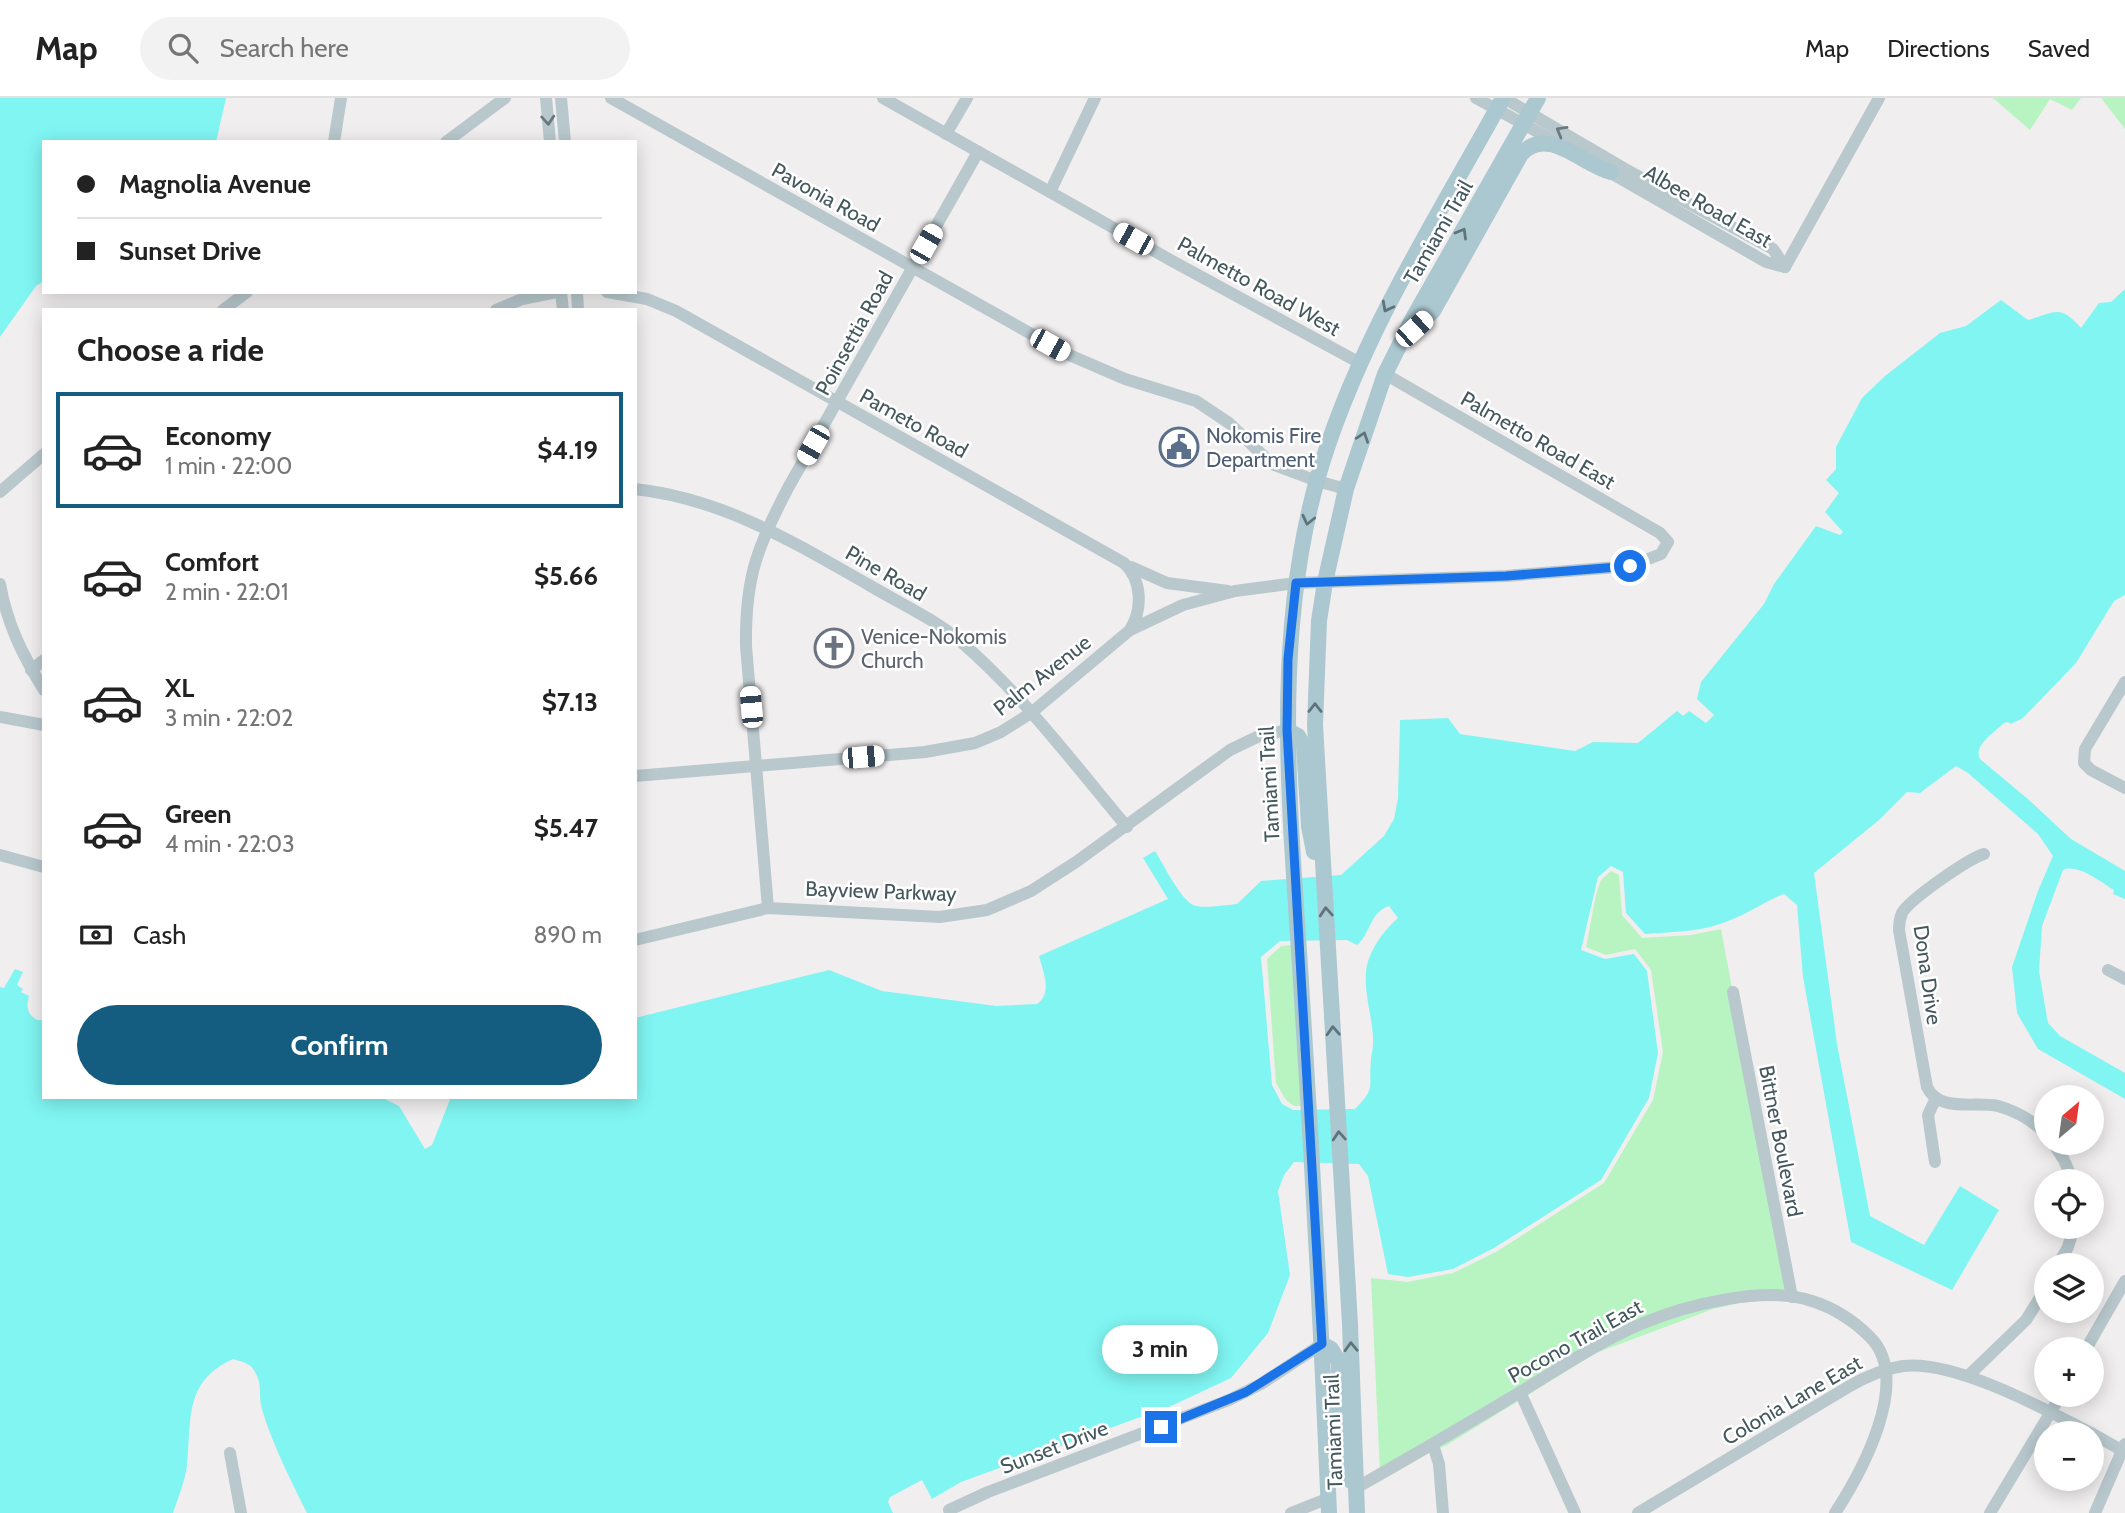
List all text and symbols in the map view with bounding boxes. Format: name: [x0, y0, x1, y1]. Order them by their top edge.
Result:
search box: [140, 17, 630, 80]
text: Map: [35, 28, 98, 68]
icon: search: [164, 29, 202, 67]
text: Search here: [220, 32, 349, 64]
text: Map: [1805, 34, 1849, 63]
text: Directions: [1887, 34, 1990, 63]
text: Saved: [2028, 34, 2090, 63]
one-way arrow: [540, 115, 555, 126]
one-way arrow: [1556, 127, 1569, 140]
street label: Pavonia Road: [768, 157, 884, 237]
street label: Albee Road East: [1640, 159, 1776, 253]
text: Magnolia Avenue: [119, 168, 311, 200]
street label: Tamiami Trail: [1398, 176, 1478, 288]
car: [1110, 220, 1157, 258]
car: [907, 221, 946, 267]
one-way arrow: [1454, 227, 1467, 240]
street label: Palmetto Road West: [1173, 231, 1345, 341]
text: Sunset Drive: [119, 235, 261, 267]
street label: Poinsettia Road: [810, 267, 898, 399]
one-way arrow: [1381, 300, 1395, 313]
car: [1392, 307, 1437, 351]
car: [1027, 326, 1074, 364]
text: Choose a ride: [77, 330, 264, 369]
street label: Pameto Road: [856, 383, 972, 463]
street label: Palmetto Road East: [1456, 386, 1620, 494]
icon: car: [81, 419, 144, 482]
text: Economy: [165, 420, 271, 452]
car: [794, 422, 833, 468]
place label: Nokomis Fire Department: [1206, 423, 1321, 472]
public building icon: Nokomis Fire Department: [1158, 426, 1200, 468]
one-way arrow: [1355, 431, 1369, 443]
text: $4.19: [537, 434, 598, 466]
text: 1 min · 22:00: [165, 452, 292, 480]
one-way arrow: [1302, 514, 1316, 526]
street label: Pine Road: [841, 540, 931, 606]
icon: car: [81, 545, 144, 608]
text: Comfort: [165, 546, 259, 578]
route start: [1614, 550, 1646, 582]
text: $5.66: [534, 560, 598, 592]
text: 2 min · 22:01: [165, 578, 288, 606]
place label: Venice-Nokomis Church: [861, 624, 1007, 673]
church icon: Venice-Nokomis Church: [813, 627, 855, 669]
street label: Palm Avenue: [988, 629, 1096, 721]
icon: car: [81, 671, 144, 734]
text: XL: [165, 672, 194, 704]
car: [739, 685, 764, 729]
text: $7.13: [542, 686, 598, 718]
one-way arrow: [1307, 702, 1323, 713]
text: 3 min · 22:02: [165, 704, 293, 732]
street label: Tamiami Trail: [1253, 725, 1285, 843]
car: [842, 745, 885, 769]
icon: car: [81, 797, 144, 860]
text: Green: [165, 798, 232, 830]
text: $5.47: [534, 812, 598, 844]
text: 4 min · 22:03: [165, 830, 295, 858]
street label: Bayview Parkway: [805, 876, 958, 906]
one-way arrow: [1318, 906, 1333, 917]
icon: cash: [77, 916, 115, 954]
text: Cash: [133, 919, 186, 951]
text: 890 m: [534, 921, 602, 949]
street label: Dona Drive: [1909, 924, 1947, 1027]
button: Confirm: [77, 1005, 602, 1085]
one-way arrow: [1326, 1025, 1341, 1036]
street label: Bittner Boulevard: [1754, 1063, 1808, 1219]
north arrow: [2034, 1085, 2104, 1155]
map controls: [2034, 1085, 2104, 1491]
one-way arrow: [1332, 1131, 1347, 1142]
button: locate: [2034, 1169, 2104, 1239]
button: layers: [2034, 1253, 2104, 1323]
street label: Pocono Trail East: [1503, 1294, 1647, 1388]
callout: 3 min: [1103, 1326, 1219, 1374]
text: 3 min: [1132, 1335, 1188, 1363]
button: +: [2034, 1337, 2104, 1407]
one-way arrow: [1344, 1341, 1359, 1352]
street label: Colonia Lane East: [1718, 1350, 1866, 1450]
street label: Tamiami Trail: [1318, 1374, 1348, 1490]
route end: [1145, 1411, 1177, 1443]
street label: Sunset Drive: [997, 1415, 1112, 1479]
button: −: [2034, 1421, 2104, 1491]

